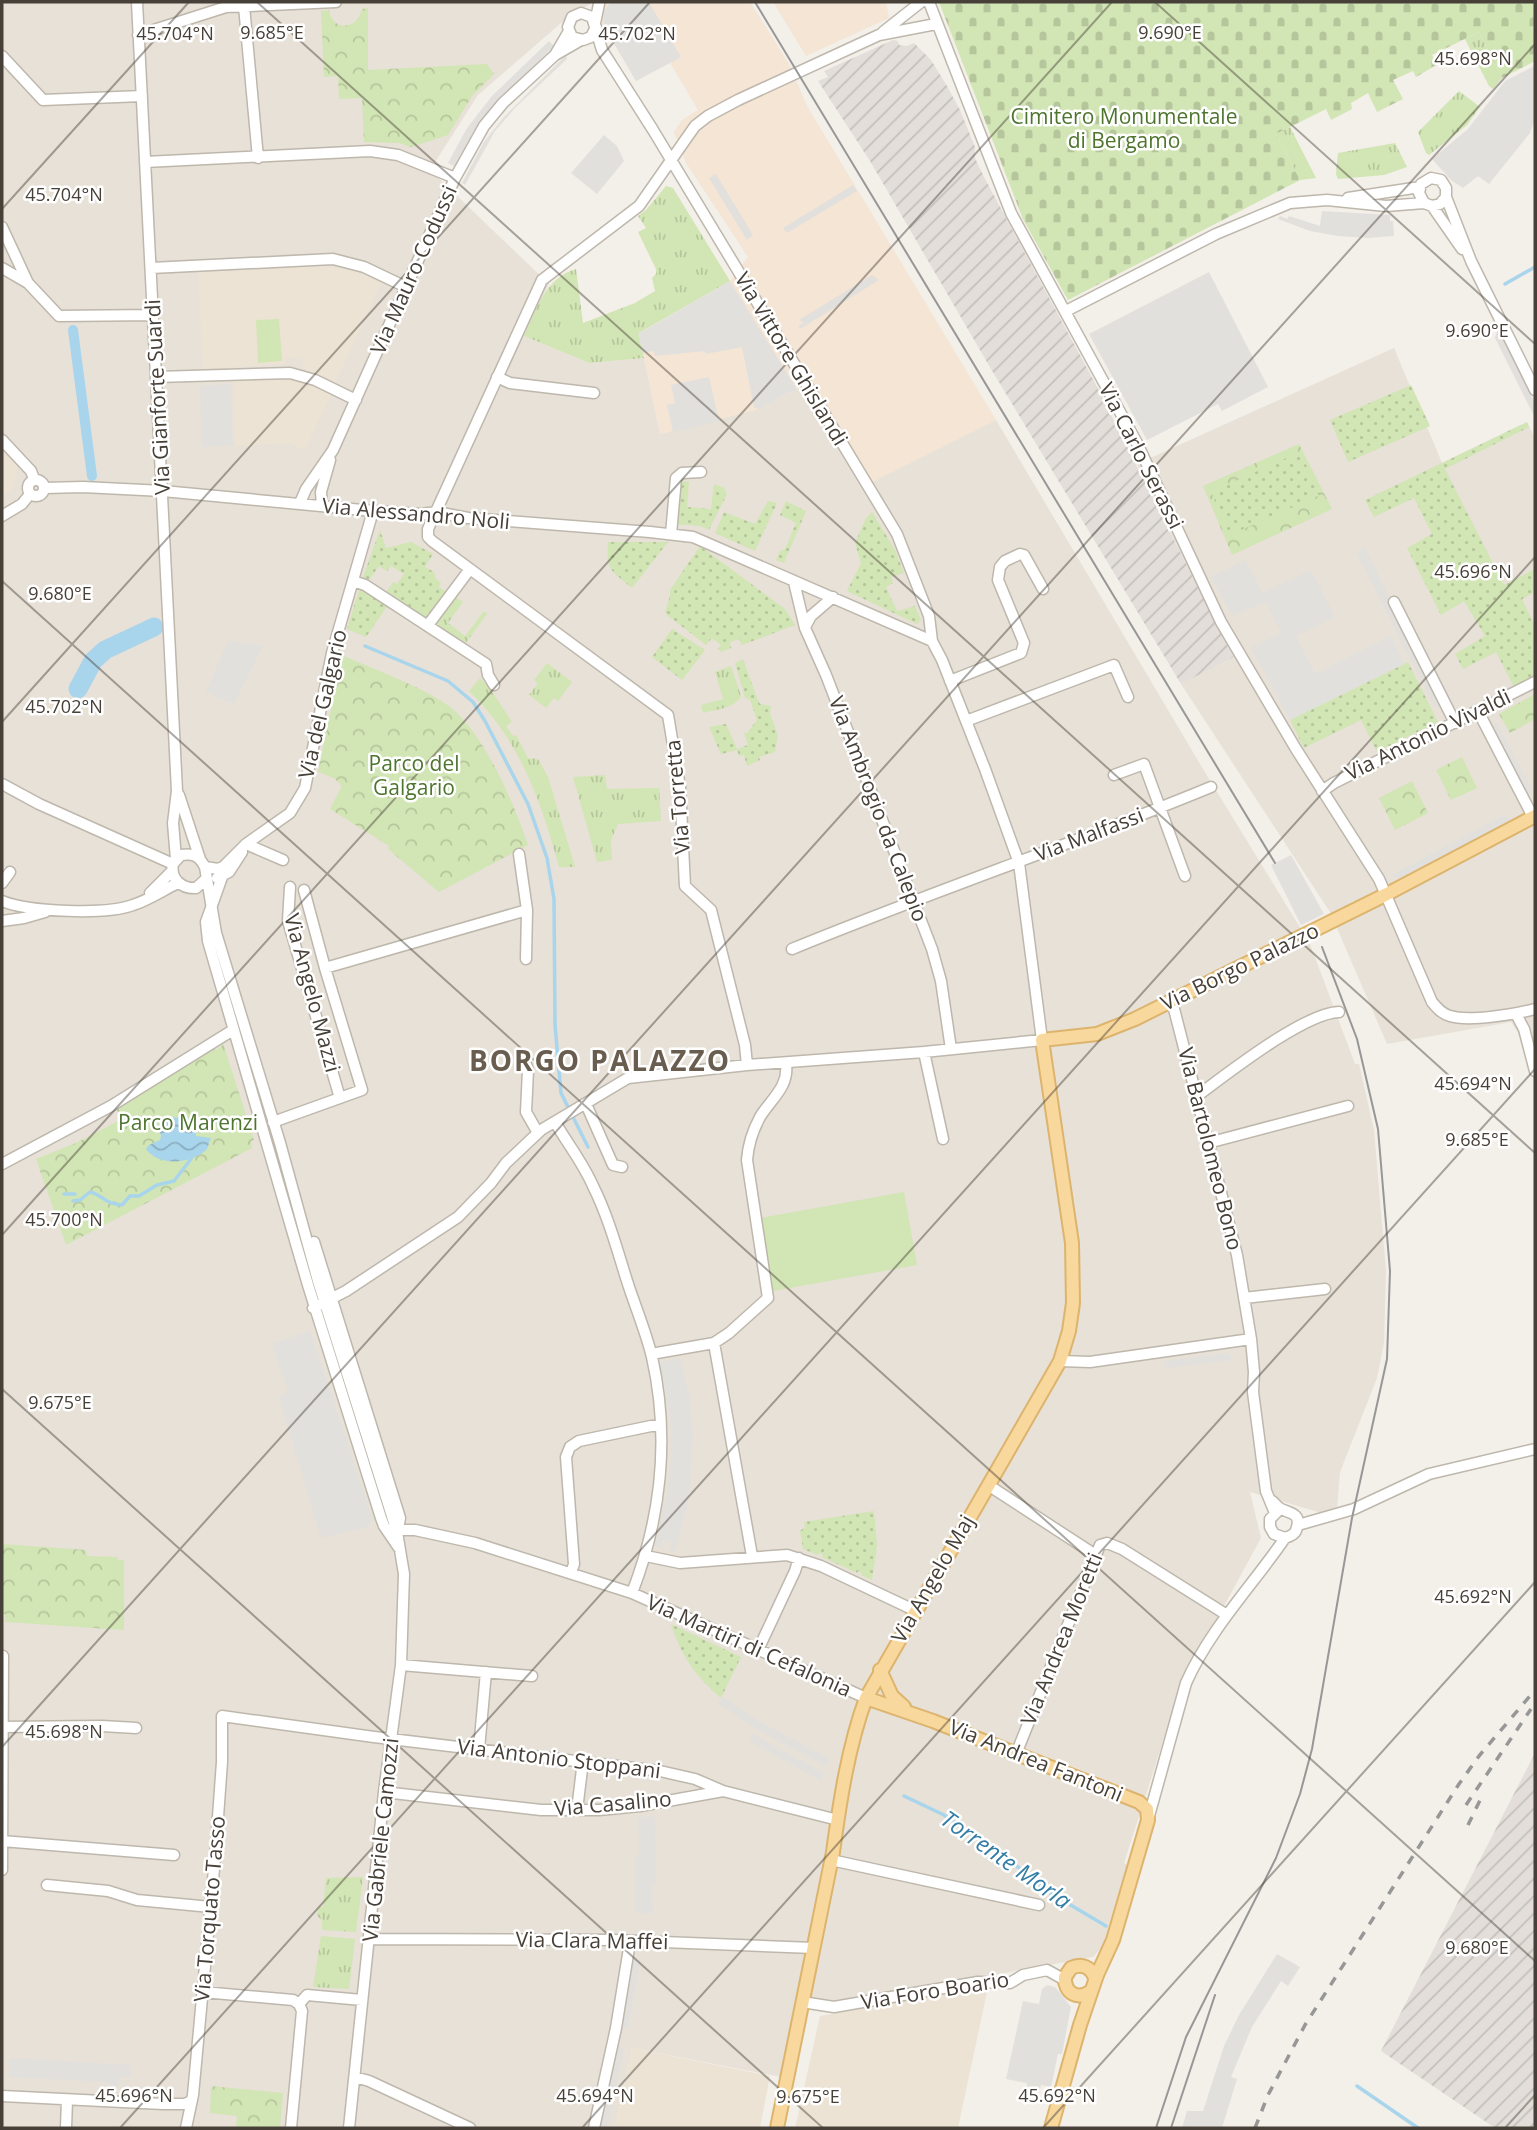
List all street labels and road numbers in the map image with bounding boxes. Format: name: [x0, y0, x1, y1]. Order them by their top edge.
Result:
street label: Via Mauro Codussi: [363, 181, 463, 358]
street label: Via Vittore Ghislandi: [729, 267, 855, 450]
street label: Via Gianforte Suardi: [138, 299, 176, 496]
street label: Via Carlo Serassi: [1093, 378, 1191, 533]
street label: Via Alessandro Noli: [321, 491, 511, 535]
street label: Via del Galgario: [291, 626, 353, 781]
street label: Via Antonio Vivaldi: [1340, 682, 1515, 786]
street label: Via Ambrogio da Calepio: [823, 692, 935, 925]
street label: Via Torretta: [658, 739, 696, 855]
street label: Via Malfassi: [1030, 800, 1147, 868]
street label: Via Angelo Mazzi: [278, 910, 348, 1075]
street label: Via Borgo Palazzo: [1156, 916, 1323, 1017]
street label: Via Bartolomeo Bono: [1172, 1045, 1250, 1253]
street label: Via Angelo Maj: [884, 1509, 980, 1648]
street label: Via Andrea Moretti: [1014, 1548, 1108, 1729]
street label: Via Martiri di Cefalonia: [643, 1587, 856, 1703]
street label: Via Andrea Fantoni: [945, 1712, 1127, 1808]
street label: Via Antonio Stoppani: [456, 1732, 662, 1784]
street label: Via Gabriele Camozzi: [355, 1737, 405, 1943]
street label: Via Casalino: [553, 1784, 673, 1822]
street label: Via Torquato Tasso: [187, 1815, 231, 2003]
street label: Via Clara Maffei: [515, 1925, 669, 1955]
street label: Via Foro Boario: [859, 1964, 1011, 2016]

